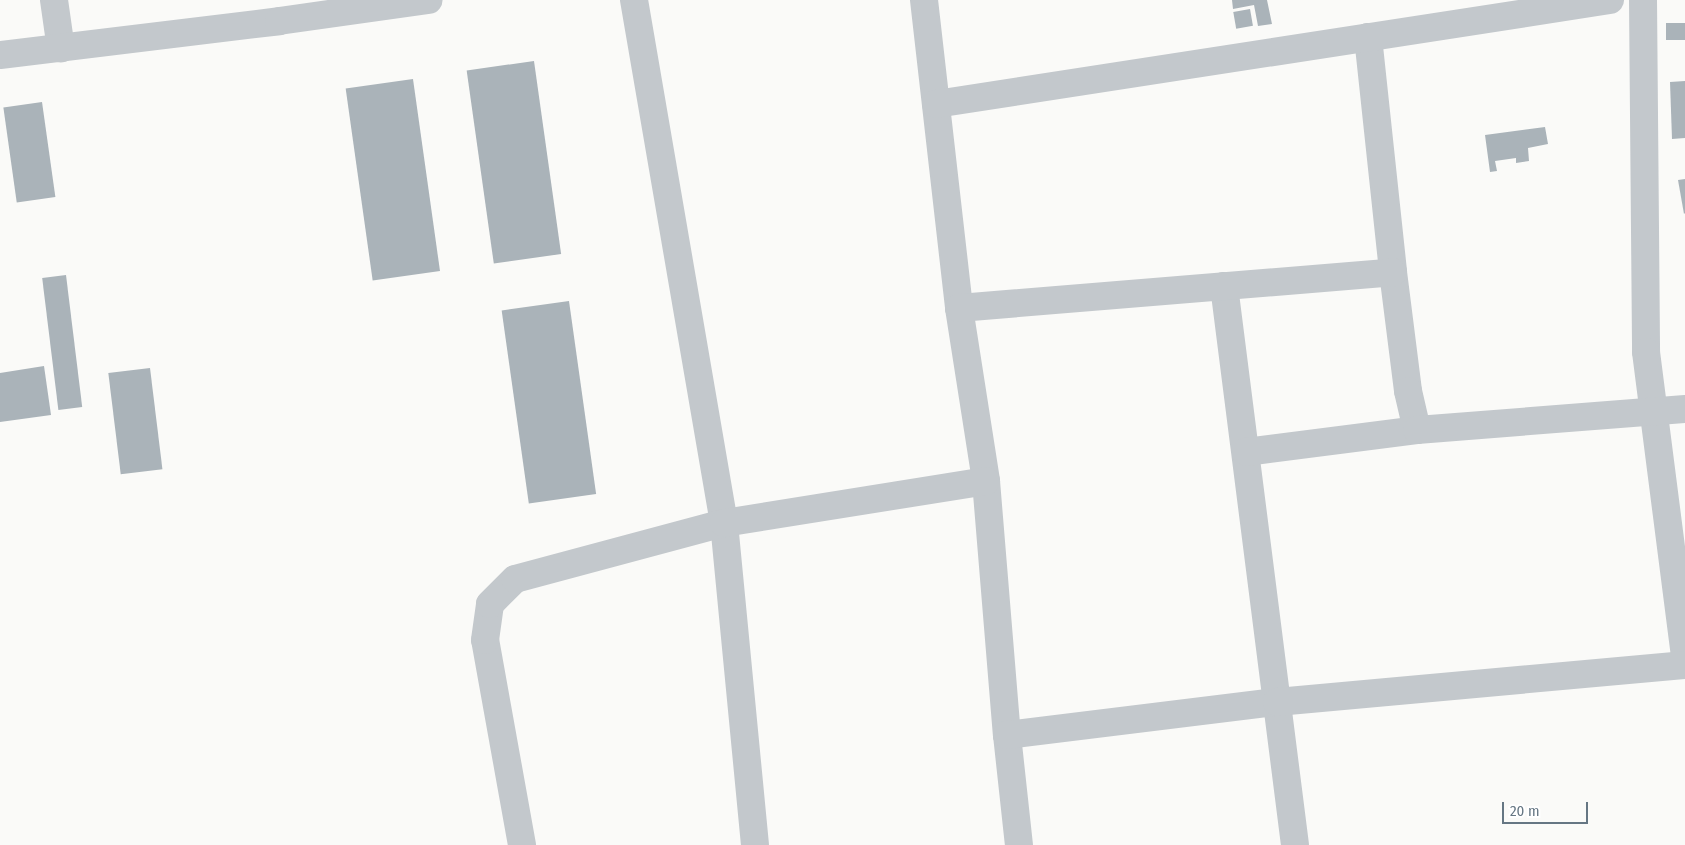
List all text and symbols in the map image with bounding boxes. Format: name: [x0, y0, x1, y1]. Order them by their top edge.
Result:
scale bar: [1505, 792, 1591, 824]
text: 20 m: [1510, 802, 1540, 820]

